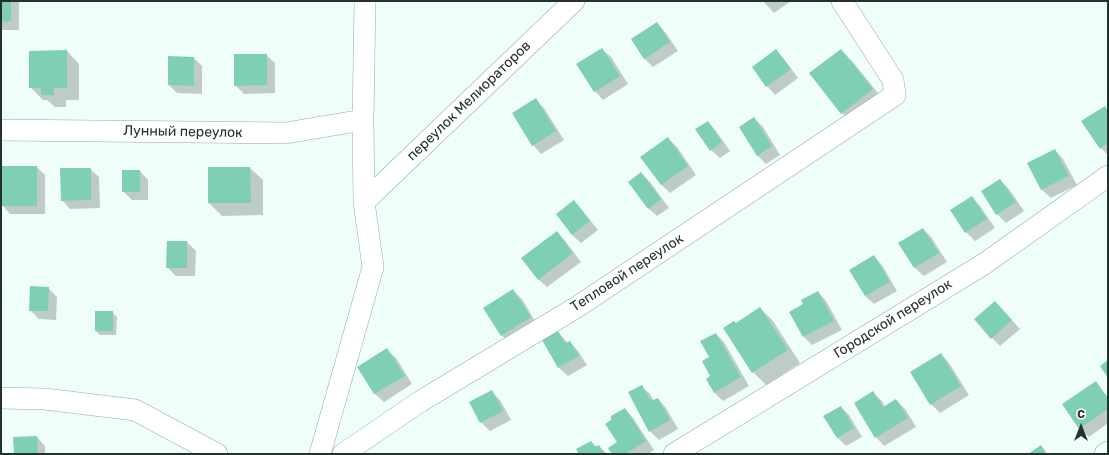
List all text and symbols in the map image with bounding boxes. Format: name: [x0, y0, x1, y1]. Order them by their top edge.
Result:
street label: переулок Мелиораторов: [404, 37, 534, 165]
street label: Лунный переулок: [123, 123, 243, 141]
street label: Тепловой переулок: [567, 230, 687, 316]
street label: Городской переулок: [831, 276, 955, 362]
north arrow: [1061, 407, 1101, 447]
text: С: [1077, 408, 1085, 421]

